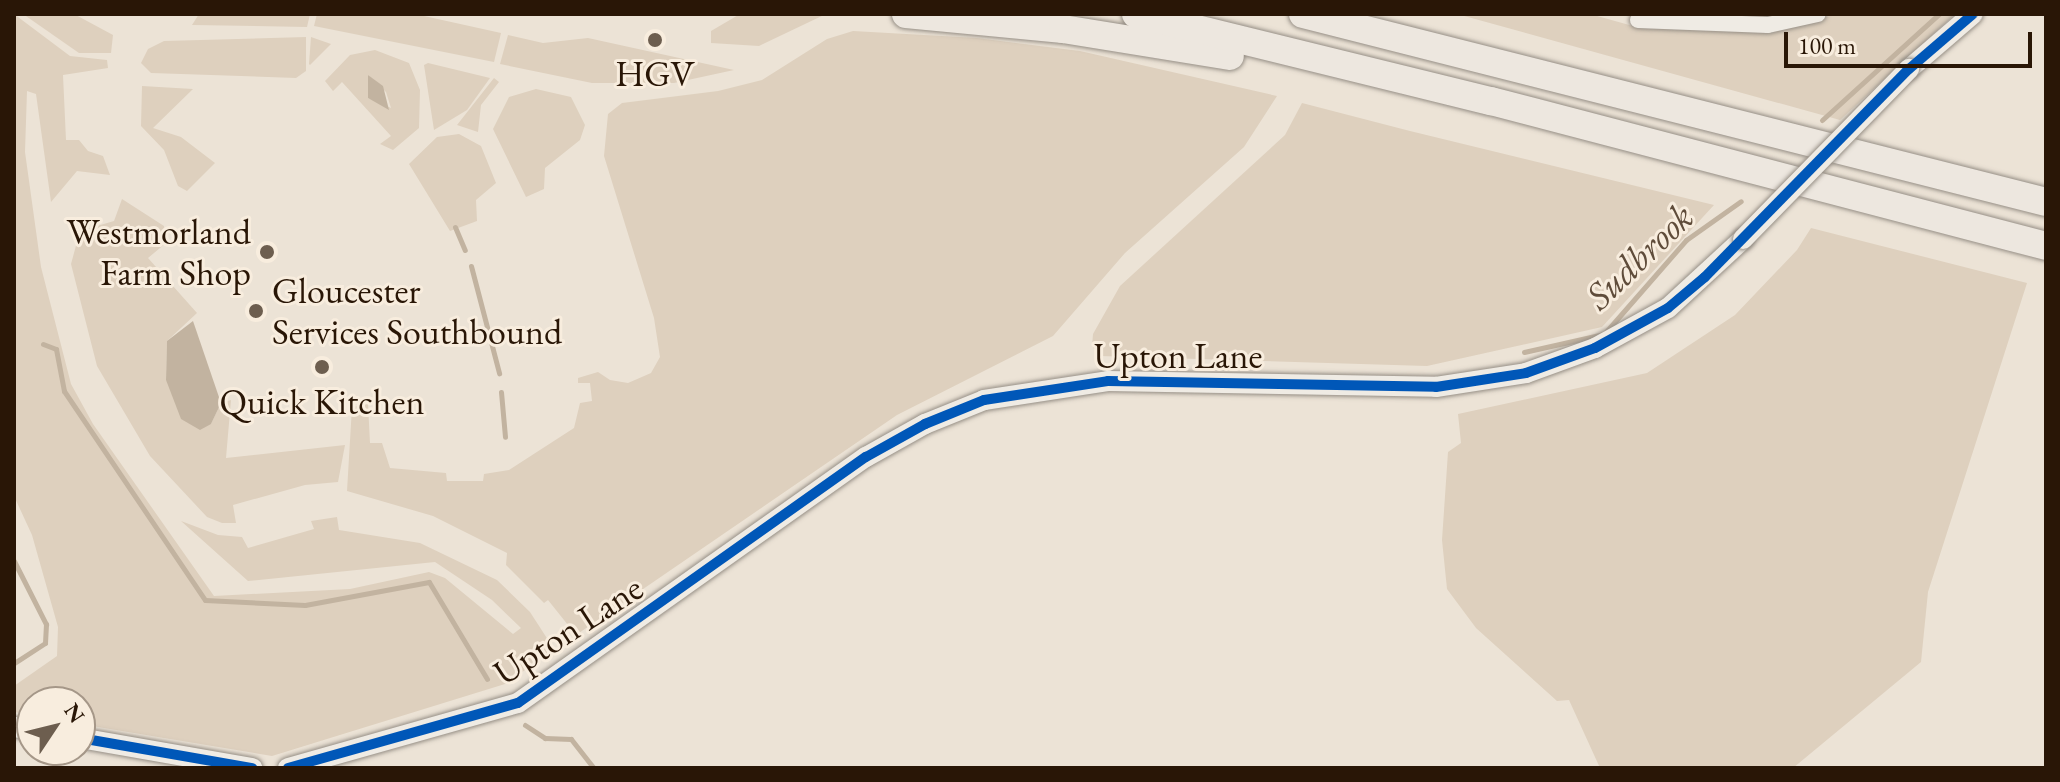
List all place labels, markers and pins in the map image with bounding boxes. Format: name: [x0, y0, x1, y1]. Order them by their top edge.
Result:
marker: HGV: [646, 31, 664, 49]
place label: HGV: [615, 52, 695, 96]
place label: Westmorland Farm Shop: [67, 209, 251, 294]
marker: Westmorland Farm Shop: [258, 243, 276, 261]
place label: Gloucester Services Southbound: [272, 268, 562, 353]
marker: Gloucester Services Southbound: [247, 302, 265, 320]
marker: Quick Kitchen: [313, 358, 331, 376]
place label: Quick Kitchen: [220, 380, 424, 424]

